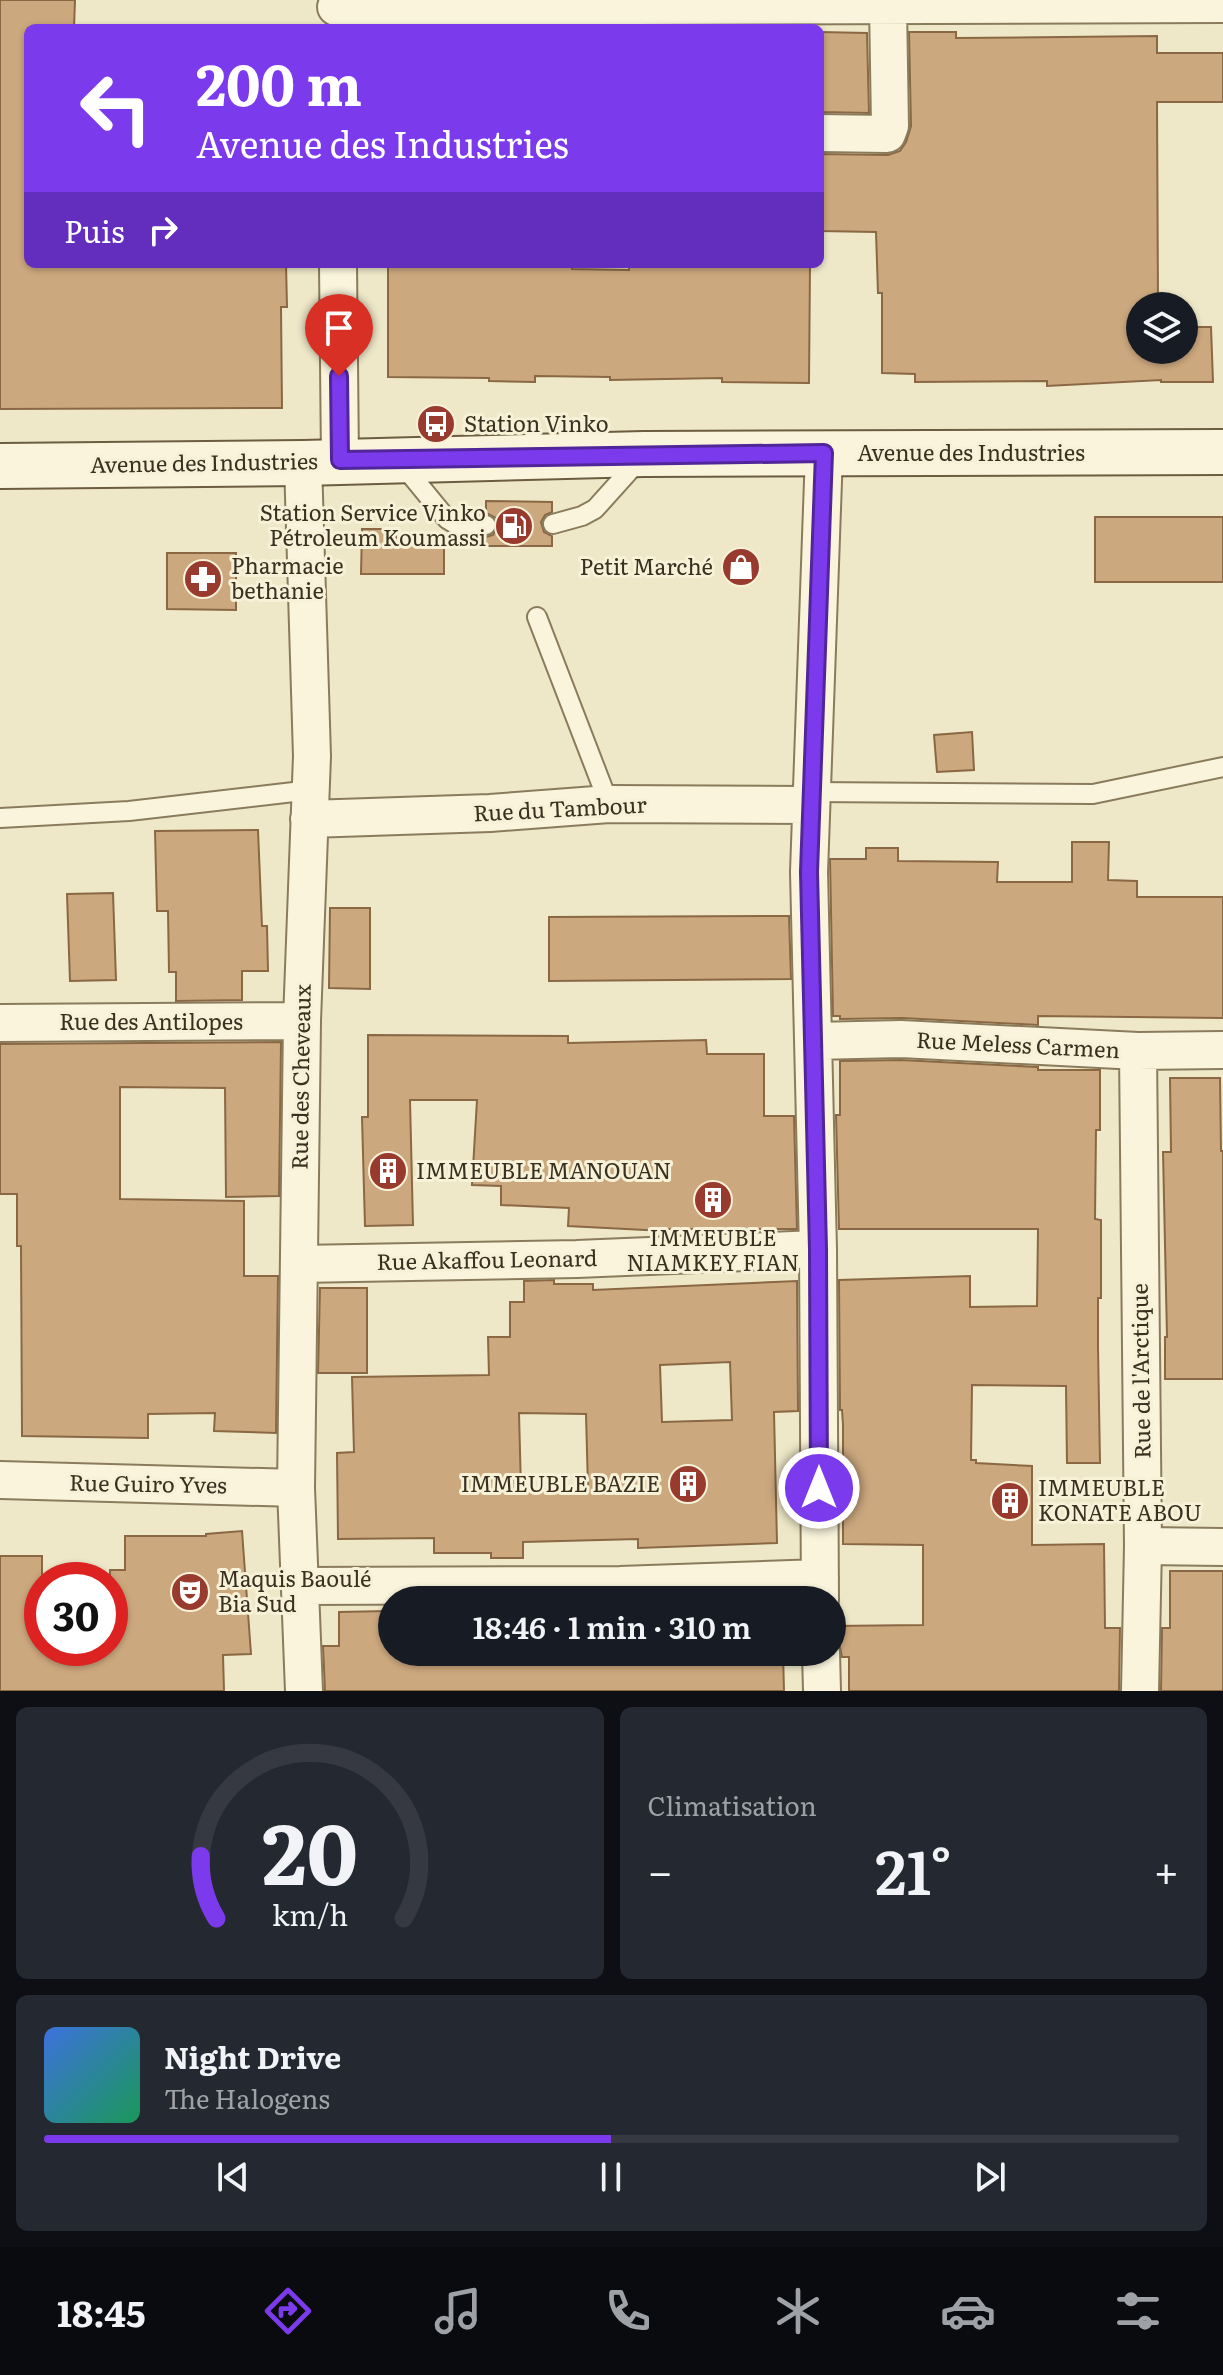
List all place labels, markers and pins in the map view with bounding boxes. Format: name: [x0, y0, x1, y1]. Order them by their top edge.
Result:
pin: [305, 294, 373, 376]
bus stop icon: Station Vinko: [415, 403, 457, 445]
place label: Station Vinko: [464, 406, 609, 439]
place label: Station Service Vinko Pétroleum Koumassi: [260, 495, 486, 553]
fuel station icon: Station Service Vinko Pétroleum Koumassi: [493, 505, 535, 547]
shop icon: Petit Marché: [720, 546, 762, 588]
place label: Pharmacie bethanie: [231, 548, 344, 606]
place label: Petit Marché: [580, 549, 713, 582]
pharmacy icon: Pharmacie bethanie: [182, 558, 224, 600]
building icon: IMMEUBLE MANOUAN: [367, 1150, 409, 1192]
place label: IMMEUBLE MANOUAN: [416, 1153, 671, 1186]
building icon: IMMEUBLE NIAMKEY FIAN: [692, 1179, 734, 1221]
place label: IMMEUBLE NIAMKEY FIAN: [627, 1220, 800, 1278]
building icon: IMMEUBLE BAZIE: [667, 1463, 709, 1505]
place label: IMMEUBLE BAZIE: [461, 1466, 660, 1499]
place label: IMMEUBLE KONATE ABOU: [1038, 1470, 1202, 1528]
building icon: IMMEUBLE KONATE ABOU: [989, 1480, 1031, 1522]
place label: Maquis Baoulé Bia Sud: [218, 1561, 372, 1619]
theatre icon: Maquis Baoulé Bia Sud: [169, 1571, 211, 1613]

